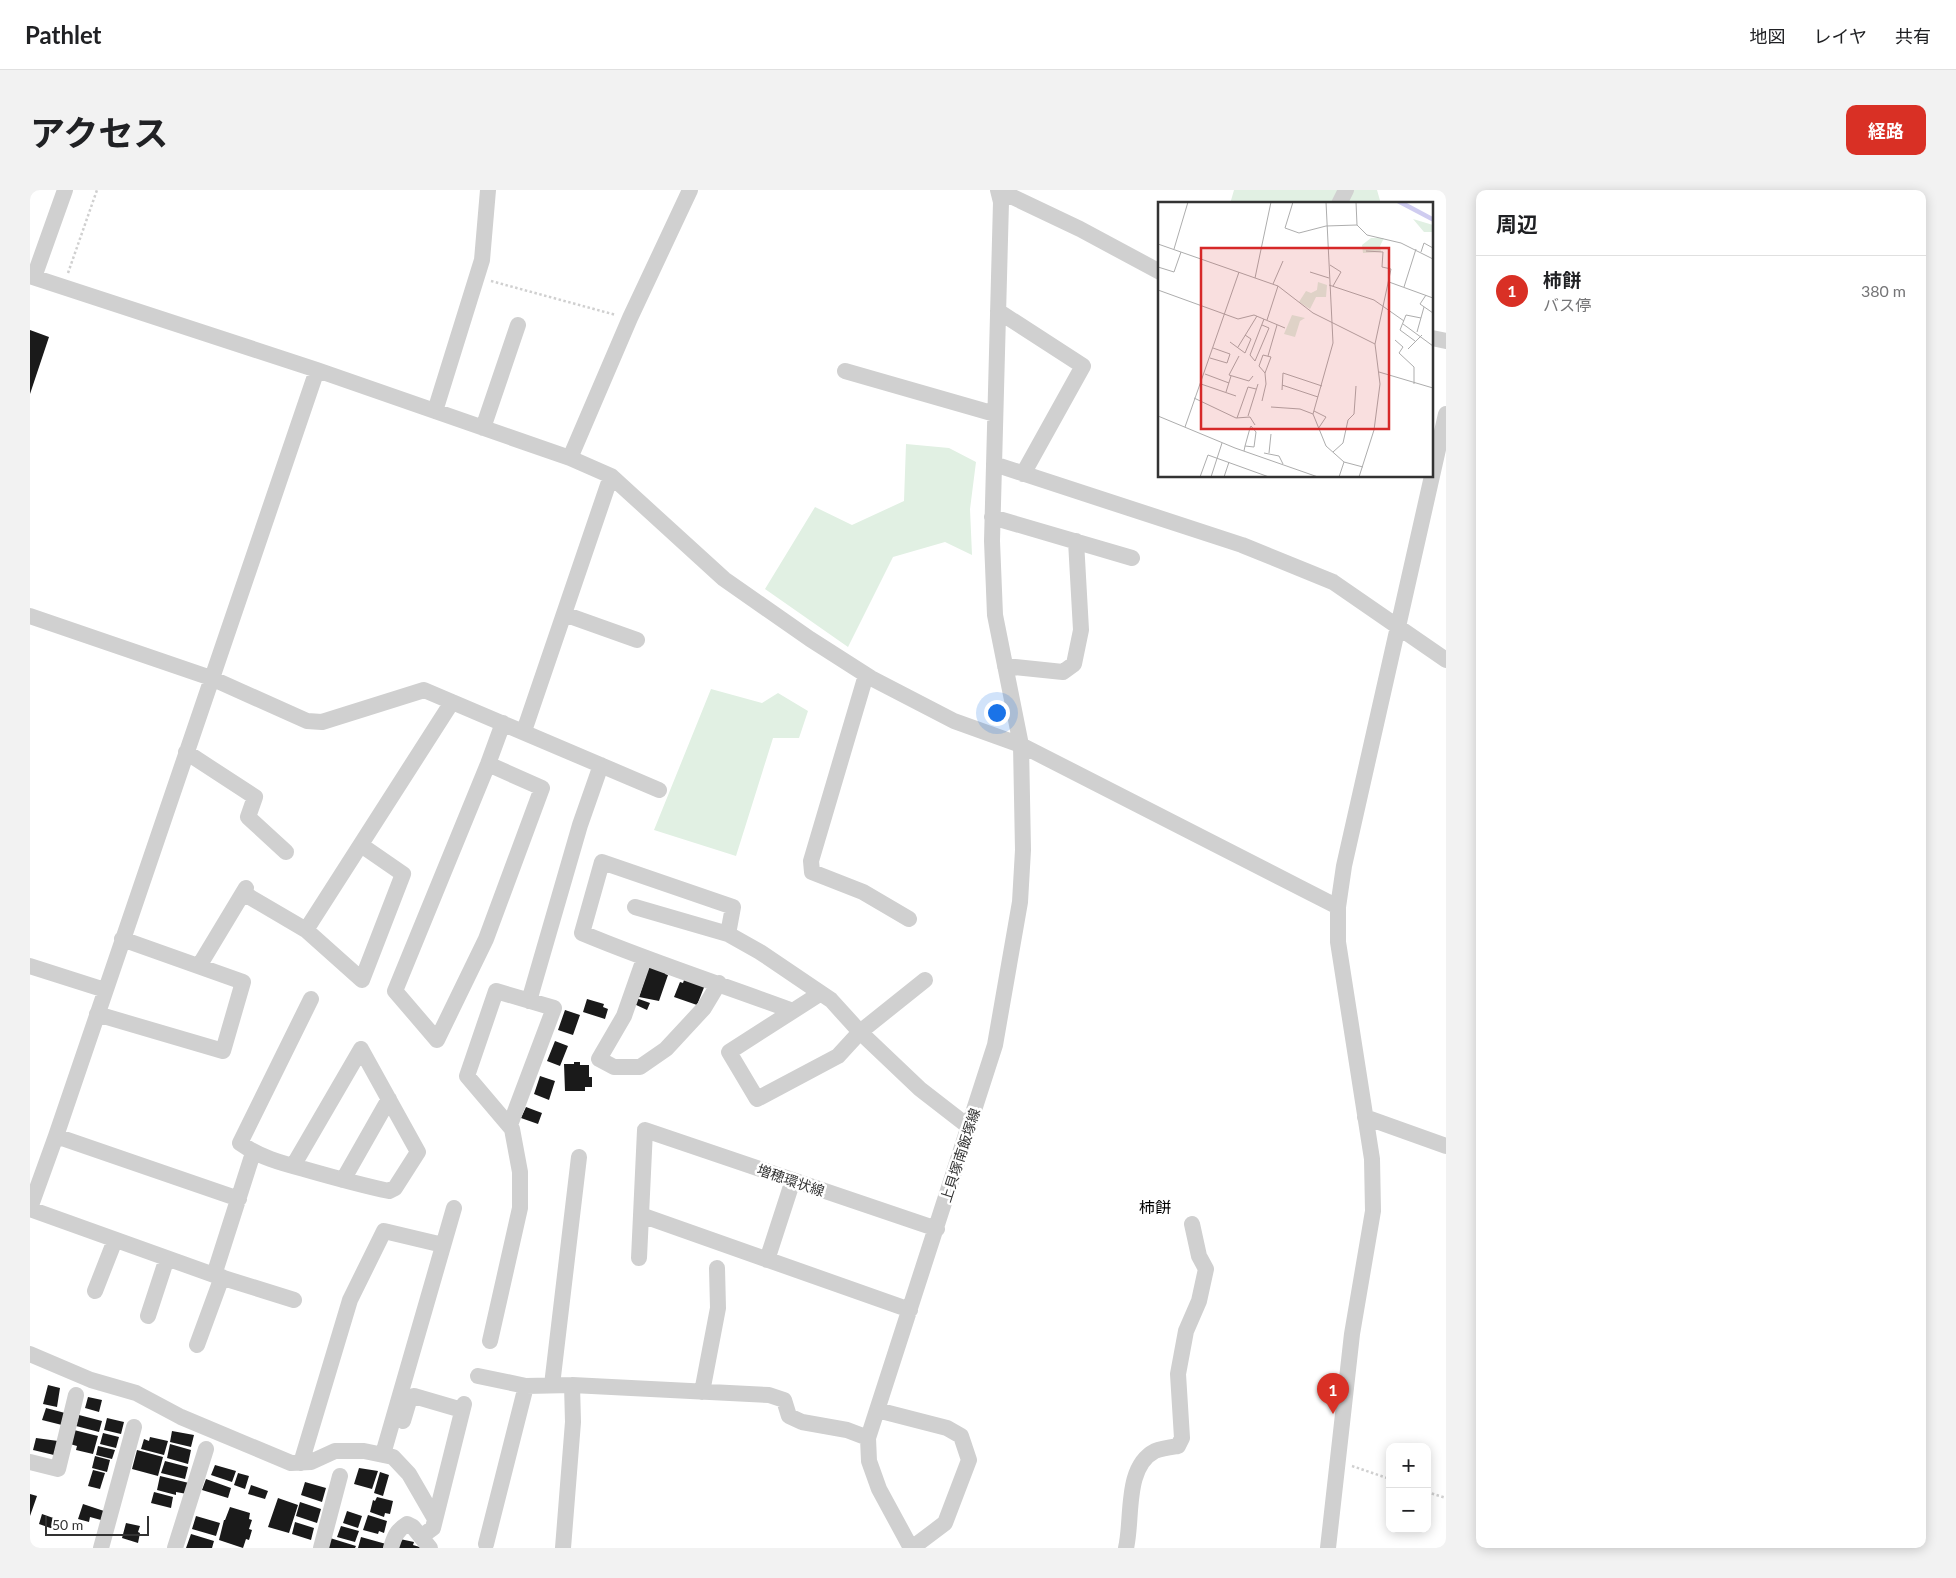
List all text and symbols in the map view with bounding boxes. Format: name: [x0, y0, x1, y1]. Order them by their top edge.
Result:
text: Pathlet: [25, 20, 102, 49]
text: 地図: [1750, 25, 1786, 47]
text: レイヤ: [1814, 25, 1867, 47]
text: 共有: [1895, 25, 1931, 47]
button: 経路: [1846, 105, 1926, 155]
text: アクセス: [30, 111, 168, 153]
inset map: [1158, 202, 1434, 478]
text: 周辺: [1496, 211, 1538, 236]
text: 柿餅: [1543, 268, 1581, 291]
text: 1: [1507, 281, 1517, 300]
text: 380 m: [1861, 281, 1906, 300]
text: バス停: [1543, 295, 1591, 314]
your location: [984, 700, 1010, 726]
street label: 上貝塚南飯塚線: [937, 1106, 983, 1204]
street label: 増穂環状線: [755, 1161, 827, 1199]
district label: 柿餅: [1139, 1197, 1171, 1216]
pin: 1: [1317, 1373, 1349, 1414]
map controls: [1386, 1443, 1431, 1533]
button: +: [1386, 1443, 1431, 1488]
button: −: [1386, 1488, 1431, 1533]
scale bar: [45, 1513, 149, 1536]
text: 50 m: [52, 1516, 83, 1533]

